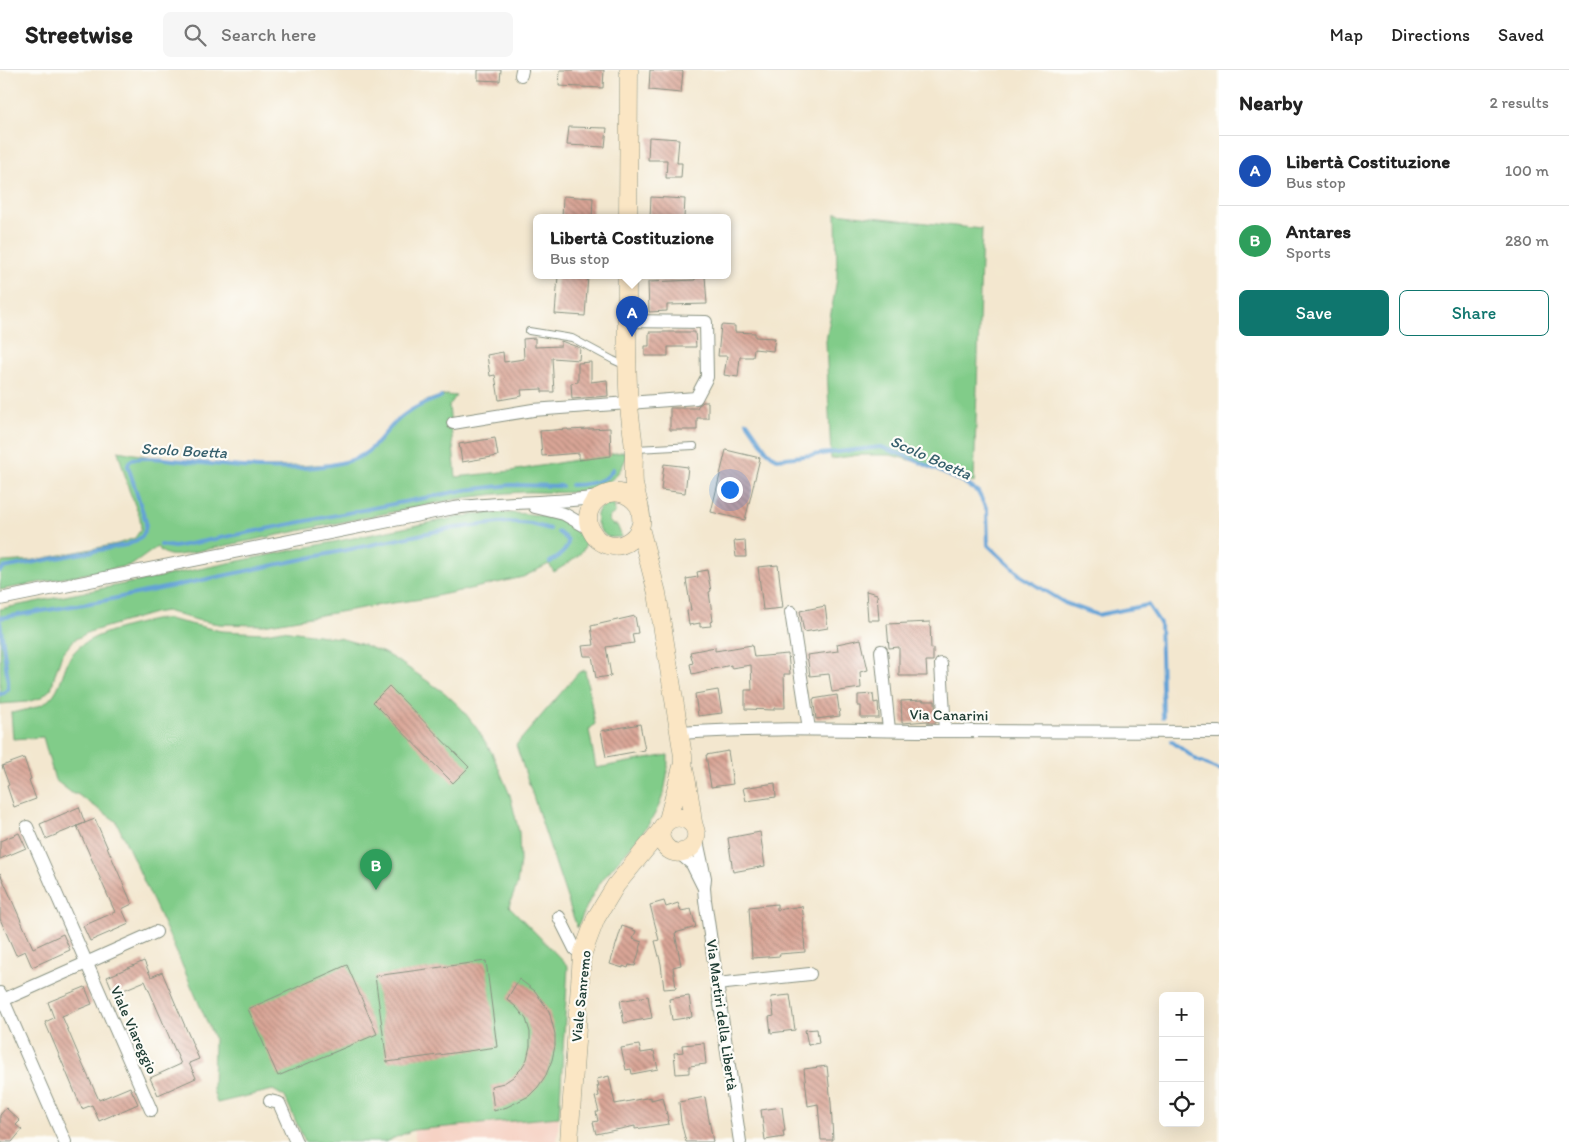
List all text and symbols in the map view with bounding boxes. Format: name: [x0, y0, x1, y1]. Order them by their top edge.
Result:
search box: [163, 12, 513, 57]
text: Streetwise: [25, 20, 133, 49]
icon: search: [181, 21, 209, 49]
text: Search here: [221, 23, 316, 46]
text: Map: [1330, 24, 1363, 46]
text: Directions: [1391, 24, 1470, 46]
text: Saved: [1498, 24, 1544, 46]
text: Nearby: [1239, 90, 1303, 115]
text: 2 results: [1489, 93, 1549, 112]
text: Libertà Costituzione: [1286, 150, 1450, 173]
text: A: [1250, 161, 1260, 180]
text: 100 m: [1505, 161, 1549, 180]
text: Bus stop: [1286, 173, 1346, 192]
popup: [533, 214, 731, 279]
text: Antares: [1286, 220, 1351, 243]
text: Libertà Costituzione: [550, 226, 714, 249]
text: B: [1250, 231, 1260, 250]
text: 280 m: [1505, 231, 1549, 250]
text: Sports: [1286, 243, 1331, 262]
text: Bus stop: [550, 249, 610, 268]
button: Save: [1239, 290, 1389, 336]
button: Share: [1399, 290, 1549, 336]
pin: A: [616, 296, 648, 337]
water label: Scolo Boetta: [888, 431, 975, 484]
water label: Scolo Boetta: [140, 439, 229, 462]
your location: [717, 477, 743, 503]
street label: Via Canarini: [909, 705, 989, 725]
pin: B: [360, 849, 392, 890]
street label: Via Martiri della Libertà: [702, 938, 742, 1092]
street label: Viale Sanremo: [567, 949, 595, 1043]
street label: Viale Viareggio: [107, 983, 161, 1077]
map controls: [1159, 992, 1204, 1127]
button: +: [1159, 992, 1204, 1037]
button: −: [1159, 1037, 1204, 1082]
button: locate: [1159, 1082, 1204, 1127]

